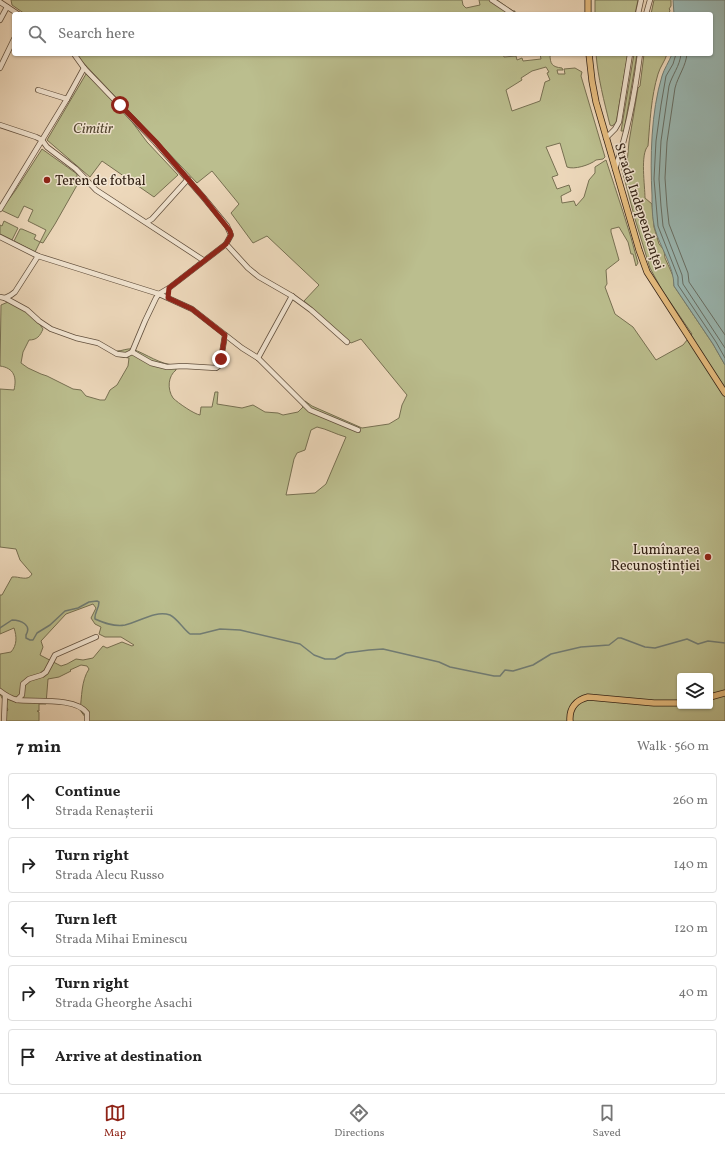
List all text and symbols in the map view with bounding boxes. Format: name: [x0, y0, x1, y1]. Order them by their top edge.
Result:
search box: [12, 12, 713, 56]
icon: search: [26, 23, 48, 45]
text: Search here: [58, 24, 135, 45]
route start: [111, 96, 129, 114]
park label: Cimitir: [73, 120, 114, 139]
street label: Strada Independenței: [609, 141, 668, 272]
place label: Teren de fotbal: [55, 172, 146, 191]
marker: Teren de fotbal: [42, 175, 52, 185]
route end: [212, 350, 230, 368]
place label: Lumînarea Recunoștinției: [611, 541, 700, 576]
marker: Lumînarea Recunoștinției: [703, 552, 713, 562]
map controls: [677, 673, 713, 709]
button: layers: [677, 673, 713, 709]
text: 7 min: [16, 736, 61, 759]
text: Walk · 560 m: [637, 738, 709, 756]
text: Continue: [55, 782, 120, 803]
icon: ahead: [17, 790, 39, 812]
text: 260 m: [673, 792, 708, 810]
text: Strada Renașterii: [55, 803, 154, 821]
text: Turn right: [55, 846, 129, 867]
icon: right: [17, 854, 39, 876]
text: 140 m: [674, 856, 708, 874]
text: Strada Alecu Russo: [55, 867, 164, 885]
text: Turn left: [55, 910, 117, 931]
icon: left: [17, 918, 39, 940]
text: 120 m: [674, 920, 708, 938]
text: Strada Mihai Eminescu: [55, 931, 188, 949]
text: Turn right: [55, 974, 129, 995]
icon: right: [17, 982, 39, 1004]
text: 40 m: [679, 984, 708, 1002]
text: Strada Gheorghe Asachi: [55, 995, 192, 1013]
icon: arrive: [17, 1046, 39, 1068]
text: Arrive at destination: [55, 1047, 202, 1068]
tab: Map: [104, 1102, 126, 1141]
tab: Directions: [334, 1102, 385, 1141]
tab: Saved: [593, 1102, 621, 1141]

